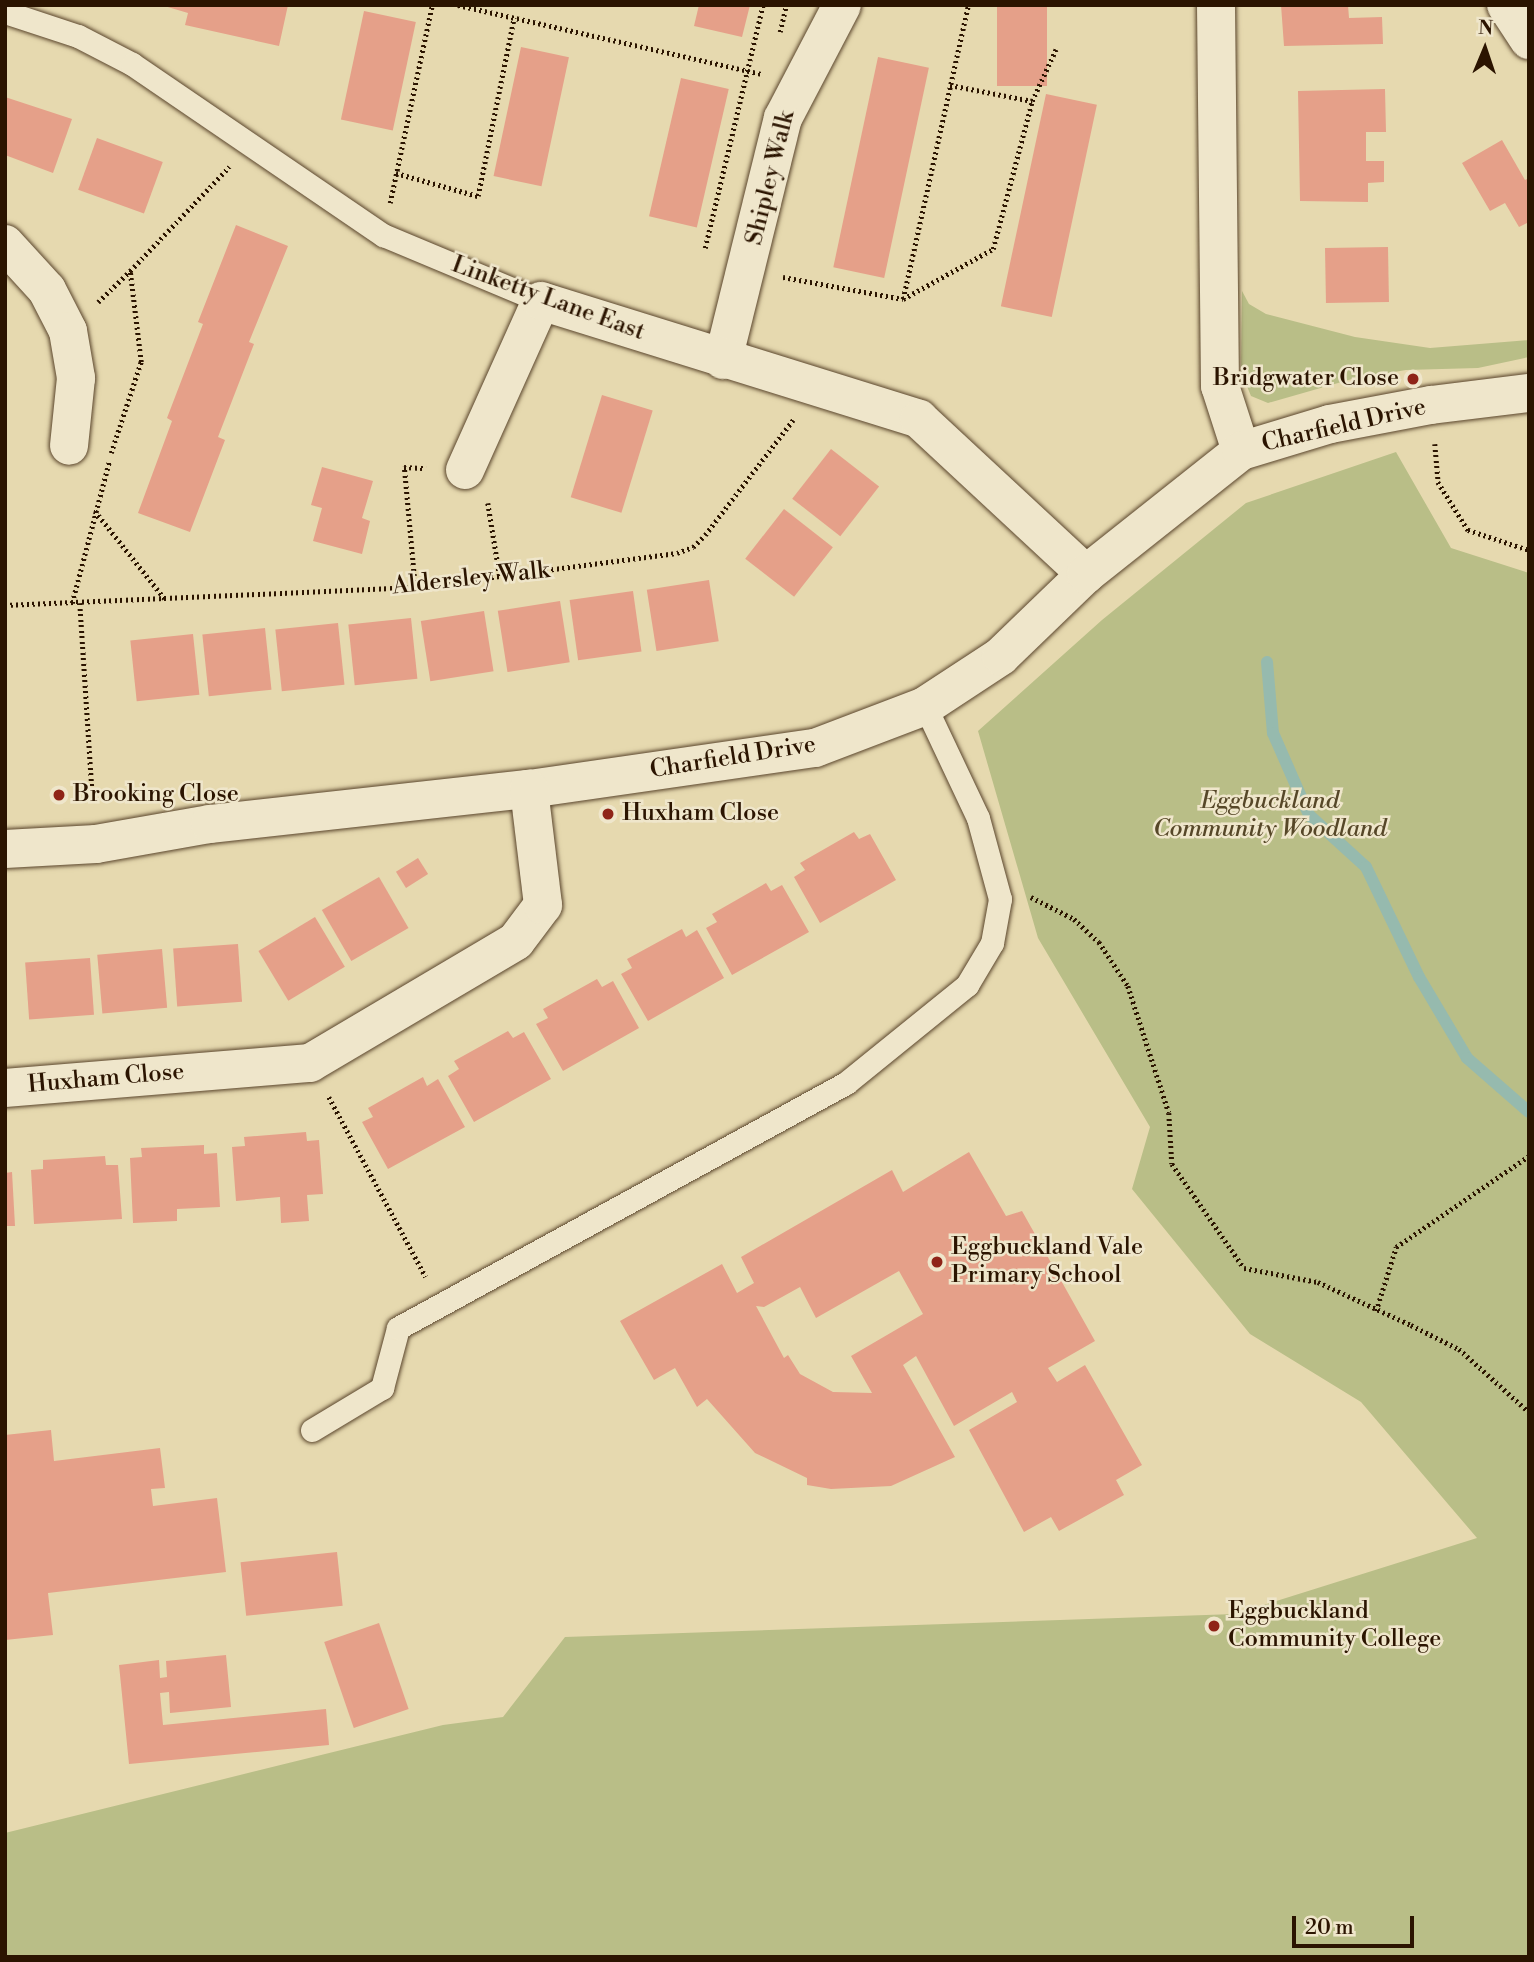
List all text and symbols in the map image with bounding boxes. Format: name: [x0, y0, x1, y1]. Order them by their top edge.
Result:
north arrow: [1450, 14, 1520, 84]
text: N: [1478, 16, 1494, 40]
street label: Shipley Walk: [740, 108, 802, 248]
street label: Linketty Lane East: [447, 251, 649, 347]
place label: Bridgwater Close: [1213, 365, 1399, 393]
marker: Bridgwater Close: [1405, 371, 1421, 387]
street label: Charfield Drive: [1259, 393, 1429, 459]
street label: Aldersley Walk: [391, 556, 551, 602]
street label: Charfield Drive: [648, 731, 818, 785]
place label: Brooking Close: [73, 781, 239, 809]
marker: Brooking Close: [51, 787, 67, 803]
park label: Eggbuckland Community Woodland: [1153, 788, 1387, 844]
place label: Huxham Close: [622, 800, 779, 828]
marker: Huxham Close: [600, 806, 616, 822]
street label: Huxham Close: [26, 1058, 186, 1100]
place label: Eggbuckland Vale Primary School: [951, 1234, 1143, 1290]
marker: Eggbuckland Vale Primary School: [929, 1254, 945, 1270]
place label: Eggbuckland Community College: [1228, 1598, 1441, 1654]
marker: Eggbuckland Community College: [1206, 1618, 1222, 1634]
scale bar: [1296, 1902, 1418, 1946]
text: 20 m: [1305, 1915, 1354, 1941]

